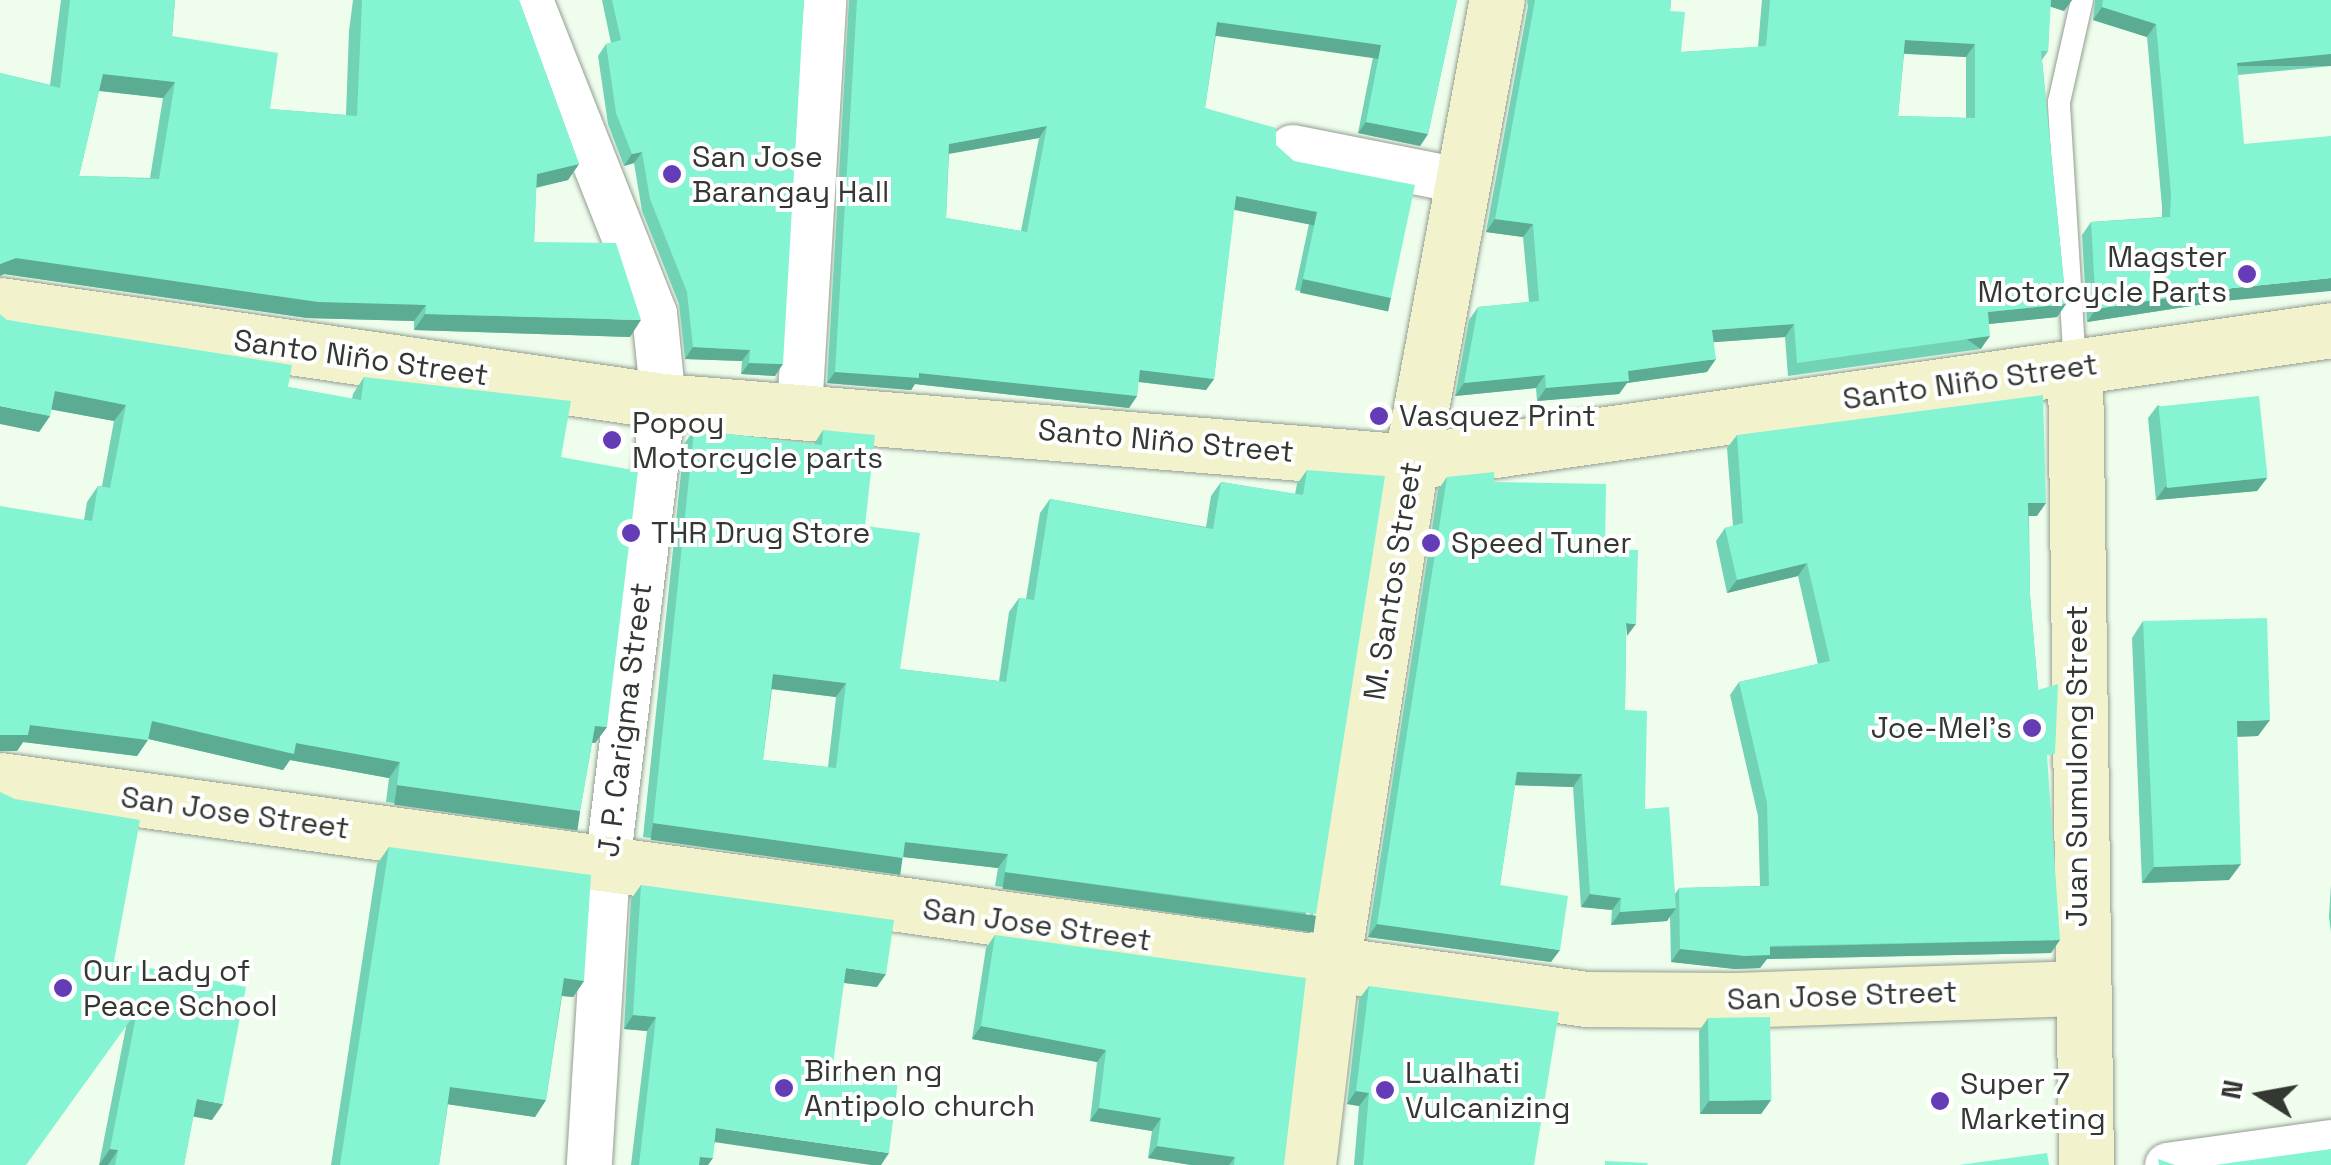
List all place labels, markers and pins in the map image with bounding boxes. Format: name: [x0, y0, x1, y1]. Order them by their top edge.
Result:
place label: San Jose Barangay Hall: [692, 139, 889, 210]
marker: San Jose Barangay Hall: [661, 163, 683, 185]
place label: Magster Motorcycle Parts: [1978, 239, 2227, 310]
marker: Magster Motorcycle Parts: [2236, 263, 2258, 285]
place label: Vasquez Print: [1399, 398, 1596, 434]
place label: Popoy Motorcycle parts: [632, 405, 883, 476]
marker: Vasquez Print: [1368, 405, 1390, 427]
marker: Popoy Motorcycle parts: [601, 429, 623, 451]
place label: THR Drug Store: [651, 515, 870, 551]
marker: THR Drug Store: [620, 522, 642, 544]
place label: Speed Tuner: [1451, 525, 1632, 561]
marker: Speed Tuner: [1420, 532, 1442, 554]
place label: Joe-Mel's: [1871, 710, 2012, 746]
marker: Joe-Mel's: [2021, 717, 2043, 739]
place label: Our Lady of Peace School: [83, 953, 278, 1024]
marker: Our Lady of Peace School: [52, 977, 74, 999]
place label: Birhen ng Antipolo church: [804, 1053, 1035, 1124]
place label: Lualhati Vulcanizing: [1405, 1055, 1571, 1126]
place label: Super 7 Marketing: [1960, 1066, 2106, 1136]
marker: Birhen ng Antipolo church: [773, 1077, 795, 1099]
marker: Lualhati Vulcanizing: [1374, 1079, 1396, 1101]
marker: Super 7 Marketing: [1929, 1090, 1951, 1112]

